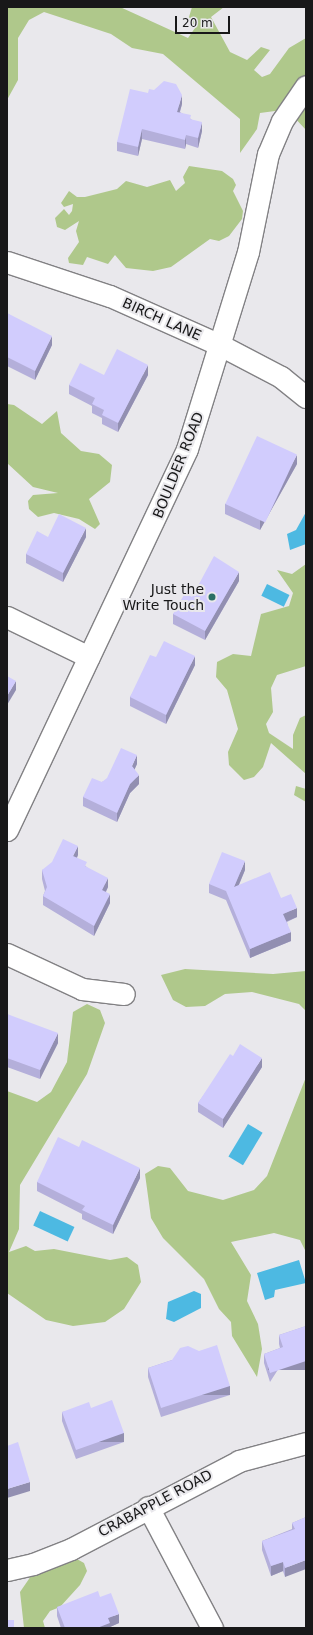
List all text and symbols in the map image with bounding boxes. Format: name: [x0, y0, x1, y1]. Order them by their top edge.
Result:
scale bar: [177, 8, 232, 34]
text: 20 m: [182, 16, 213, 30]
street label: BIRCH LANE: [120, 294, 204, 344]
street label: BOULDER ROAD: [149, 409, 207, 521]
place label: Just the Write Touch: [122, 581, 204, 614]
marker: Just the Write Touch: [207, 592, 217, 602]
street label: CRABAPPLE ROAD: [95, 1466, 215, 1540]

